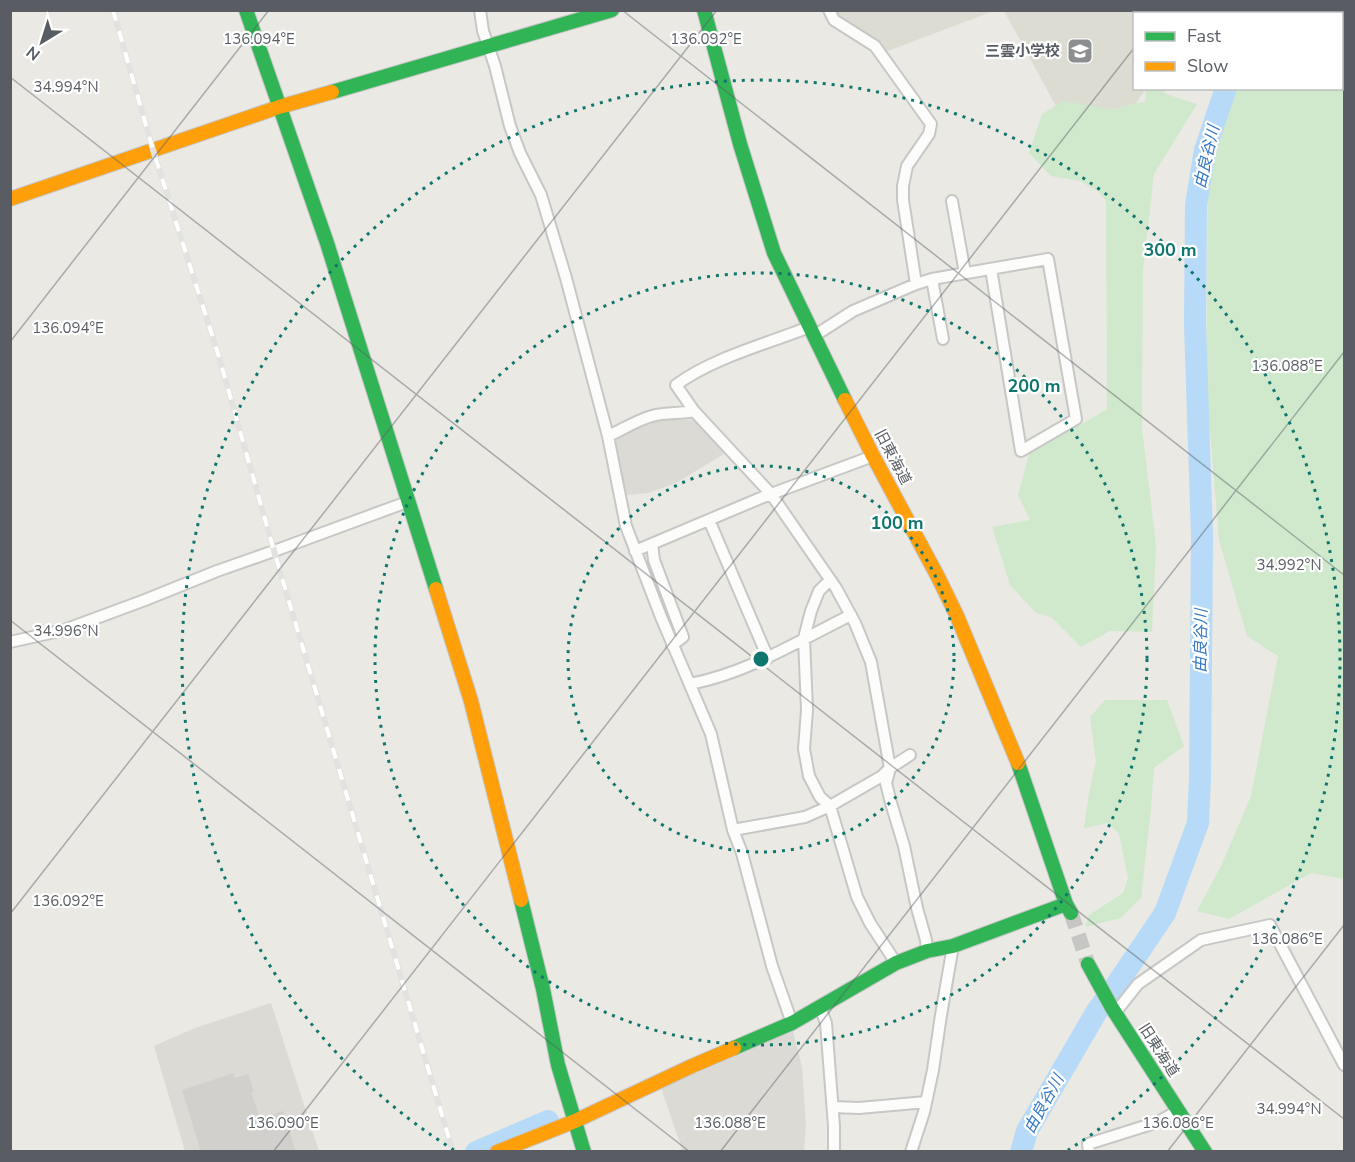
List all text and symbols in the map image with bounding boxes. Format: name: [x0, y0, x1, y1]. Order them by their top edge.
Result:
north arrow: [12, 12, 72, 72]
legend: [1133, 12, 1343, 90]
text: Fast: [1187, 24, 1222, 48]
text: 136.094°E: [223, 29, 295, 49]
text: 136.092°E: [670, 29, 742, 49]
school or university icon: 三雲小学校: [1065, 36, 1095, 66]
text: N: [22, 41, 45, 65]
place label: 三雲小学校: [985, 41, 1060, 61]
text: Slow: [1187, 54, 1228, 78]
text: 34.994°N: [33, 77, 99, 97]
water label: 由良谷川: [1189, 121, 1225, 191]
text: 300 m: [1143, 238, 1197, 262]
text: 136.094°E: [32, 318, 104, 338]
text: 136.088°E: [1251, 356, 1323, 376]
text: 200 m: [1007, 374, 1061, 398]
street label: 旧東海道: [870, 426, 916, 488]
text: 100 m: [870, 511, 924, 535]
text: 34.992°N: [1256, 555, 1322, 575]
water label: 由良谷川: [1189, 607, 1213, 673]
text: 34.996°N: [33, 621, 99, 641]
centre of rings: [751, 649, 771, 669]
text: 136.092°E: [32, 891, 104, 911]
text: 136.086°E: [1251, 929, 1323, 949]
street label: 旧東海道: [1134, 1019, 1184, 1081]
water label: 由良谷川: [1019, 1069, 1070, 1137]
text: 34.994°N: [1256, 1099, 1322, 1119]
text: 136.090°E: [247, 1113, 319, 1133]
text: 136.088°E: [694, 1113, 766, 1133]
text: 136.086°E: [1142, 1113, 1214, 1133]

